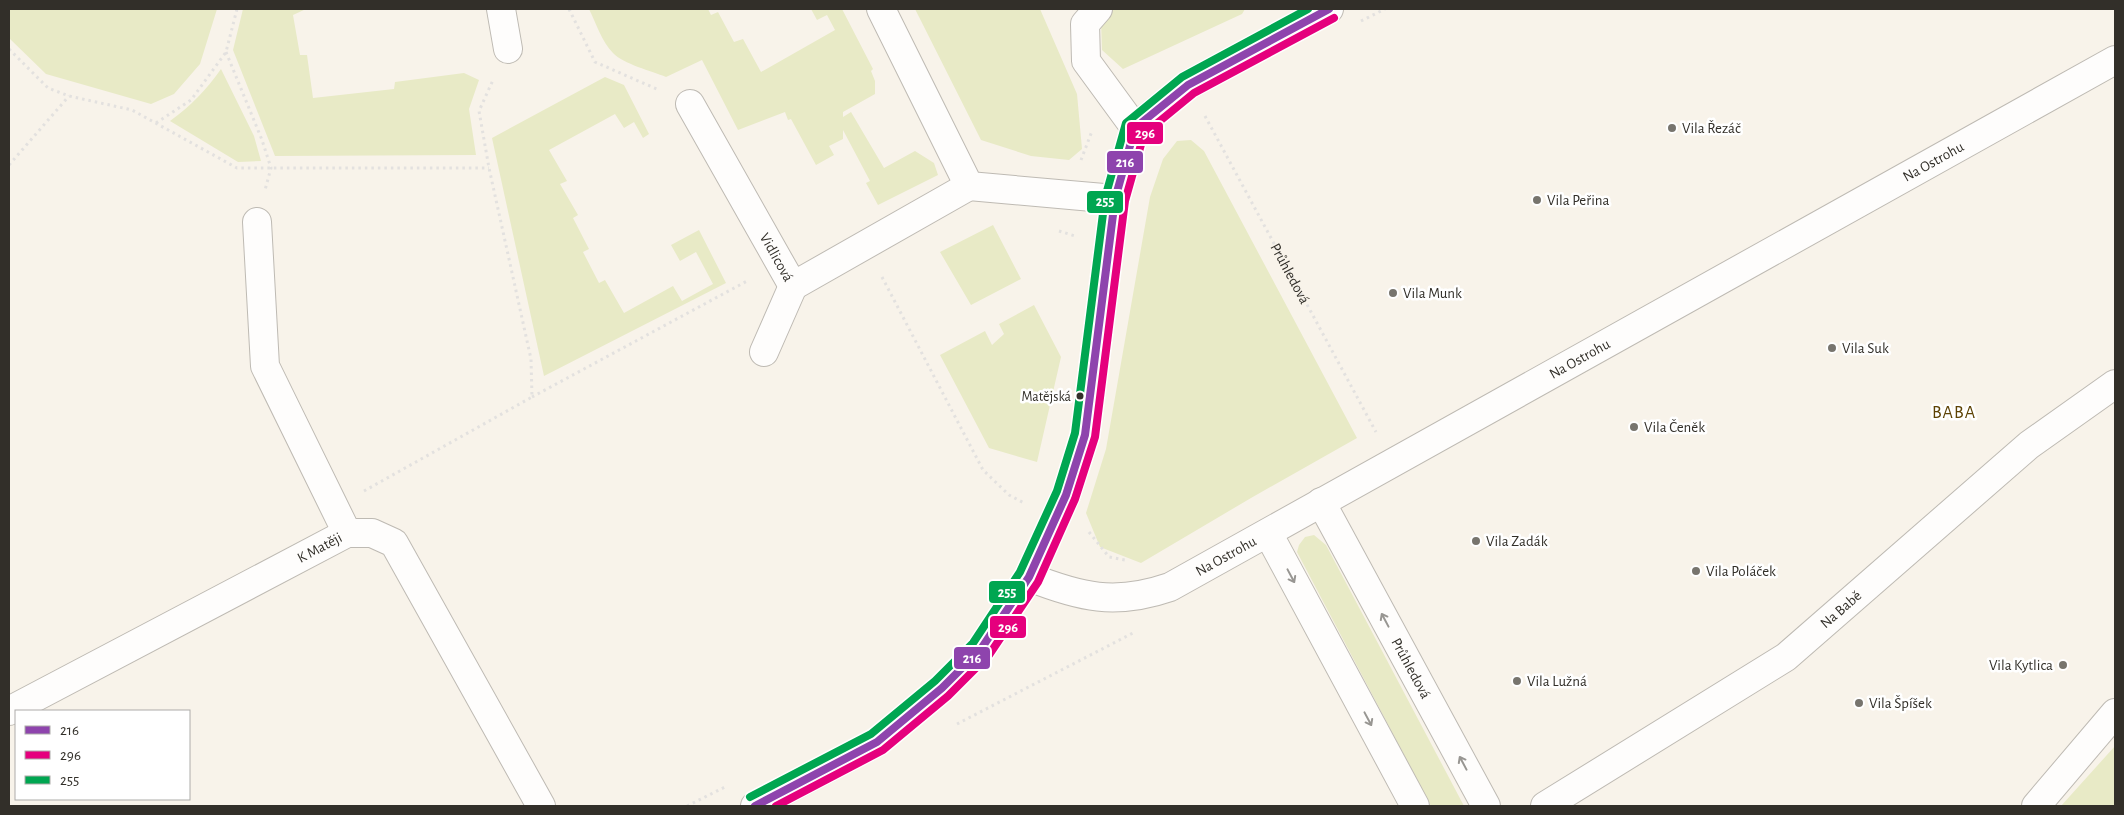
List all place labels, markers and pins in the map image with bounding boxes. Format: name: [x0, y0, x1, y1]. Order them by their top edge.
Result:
place label: Vila Řezáč: [1682, 120, 1741, 136]
marker: Vila Řezáč: [1666, 122, 1678, 134]
place label: Vila Peřina: [1547, 193, 1610, 208]
marker: Vila Peřina: [1531, 194, 1543, 206]
place label: Vila Munk: [1403, 286, 1462, 301]
marker: Vila Munk: [1387, 287, 1399, 299]
place label: Vila Suk: [1842, 341, 1889, 356]
marker: Vila Suk: [1826, 342, 1838, 354]
place label: Matějská: [1021, 390, 1072, 404]
marker: Matějská: [1075, 391, 1085, 401]
place label: Vila Čeněk: [1644, 419, 1705, 435]
marker: Vila Čeněk: [1628, 421, 1640, 433]
place label: Vila Zadák: [1486, 534, 1548, 549]
marker: Vila Zadák: [1470, 535, 1482, 547]
place label: Vila Poláček: [1706, 564, 1776, 579]
marker: Vila Poláček: [1690, 565, 1702, 577]
place label: Vila Kytlica: [1989, 658, 2053, 673]
marker: Vila Kytlica: [2057, 659, 2069, 671]
place label: Vila Lužná: [1527, 674, 1587, 689]
marker: Vila Lužná: [1511, 675, 1523, 687]
place label: Vila Špíšek: [1869, 695, 1932, 711]
marker: Vila Špíšek: [1853, 697, 1865, 709]

